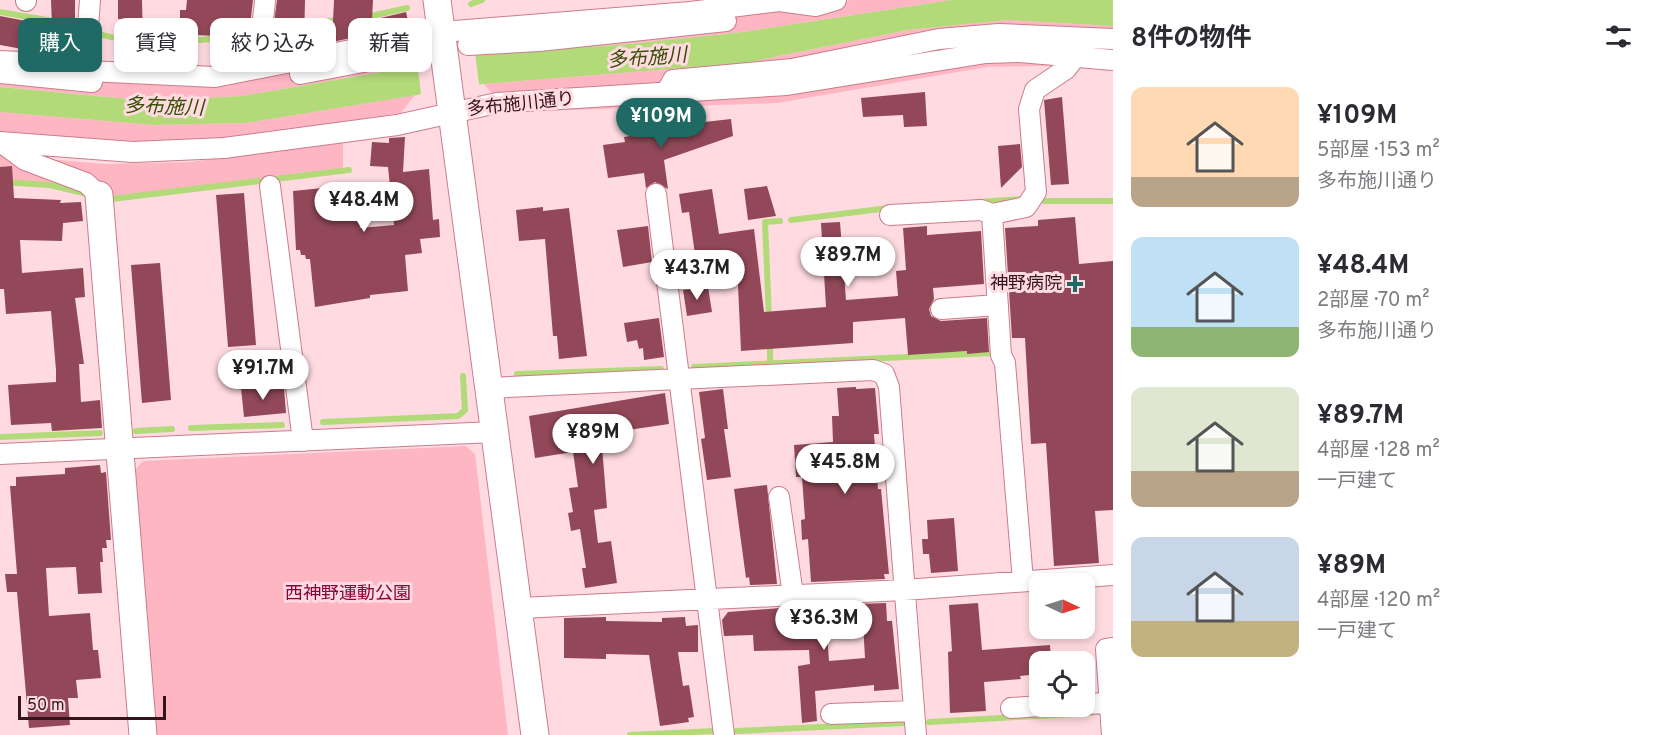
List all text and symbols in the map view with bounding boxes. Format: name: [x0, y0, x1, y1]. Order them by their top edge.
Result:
chip: 購入: [18, 18, 102, 72]
chip: 賃貸: [114, 18, 198, 72]
chip: 絞り込み: [210, 18, 336, 72]
chip: 新着: [348, 18, 432, 72]
icon: filters: [1602, 20, 1635, 53]
text: 8件の物件: [1131, 23, 1251, 56]
water label: 多布施川: [606, 43, 690, 75]
street label: 多布施川通り: [466, 88, 576, 122]
water label: 多布施川: [124, 94, 206, 122]
pin: ¥109M: [619, 98, 703, 149]
text: ¥109M: [1317, 100, 1397, 133]
text: ¥109M: [630, 104, 692, 130]
icon: home: [1179, 111, 1251, 183]
text: 5部屋 · 153 m²: [1317, 138, 1440, 164]
text: 多布施川通り: [1317, 169, 1437, 195]
pin: ¥48.4M: [315, 182, 413, 233]
text: ¥48.4M: [328, 188, 400, 214]
pin: ¥89.7M: [799, 237, 897, 288]
text: ¥89.7M: [814, 243, 882, 269]
pin: ¥43.7M: [648, 250, 746, 301]
text: ¥48.4M: [1317, 250, 1409, 283]
text: ¥43.7M: [664, 256, 730, 282]
icon: home: [1179, 261, 1251, 333]
place label: 神野病院: [990, 273, 1062, 296]
marker: 神野病院: [1066, 275, 1084, 293]
text: 2部屋 · 70 m²: [1317, 288, 1429, 314]
text: 多布施川通り: [1317, 319, 1437, 345]
pin: ¥91.7M: [214, 350, 312, 401]
text: ¥91.7M: [232, 356, 294, 382]
text: ¥89.7M: [1317, 400, 1404, 433]
icon: home: [1179, 411, 1251, 483]
pin: ¥89M: [557, 414, 629, 465]
text: ¥89M: [566, 420, 620, 446]
text: 4部屋 · 128 m²: [1317, 438, 1440, 464]
pin: ¥45.8M: [796, 444, 894, 495]
text: ¥45.8M: [810, 450, 880, 476]
text: 一戸建て: [1317, 469, 1397, 495]
text: ¥89M: [1317, 550, 1386, 583]
icon: home: [1179, 561, 1251, 633]
north arrow: [1029, 573, 1095, 639]
map controls: [1029, 573, 1095, 717]
park label: 西神野運動公園: [285, 583, 411, 606]
text: 4部屋 · 120 m²: [1317, 588, 1440, 614]
pin: ¥36.3M: [775, 600, 873, 651]
text: ¥36.3M: [789, 606, 859, 632]
text: 一戸建て: [1317, 619, 1397, 645]
button: locate: [1029, 651, 1095, 717]
scale bar: [18, 693, 166, 720]
text: 50 m: [27, 696, 65, 716]

